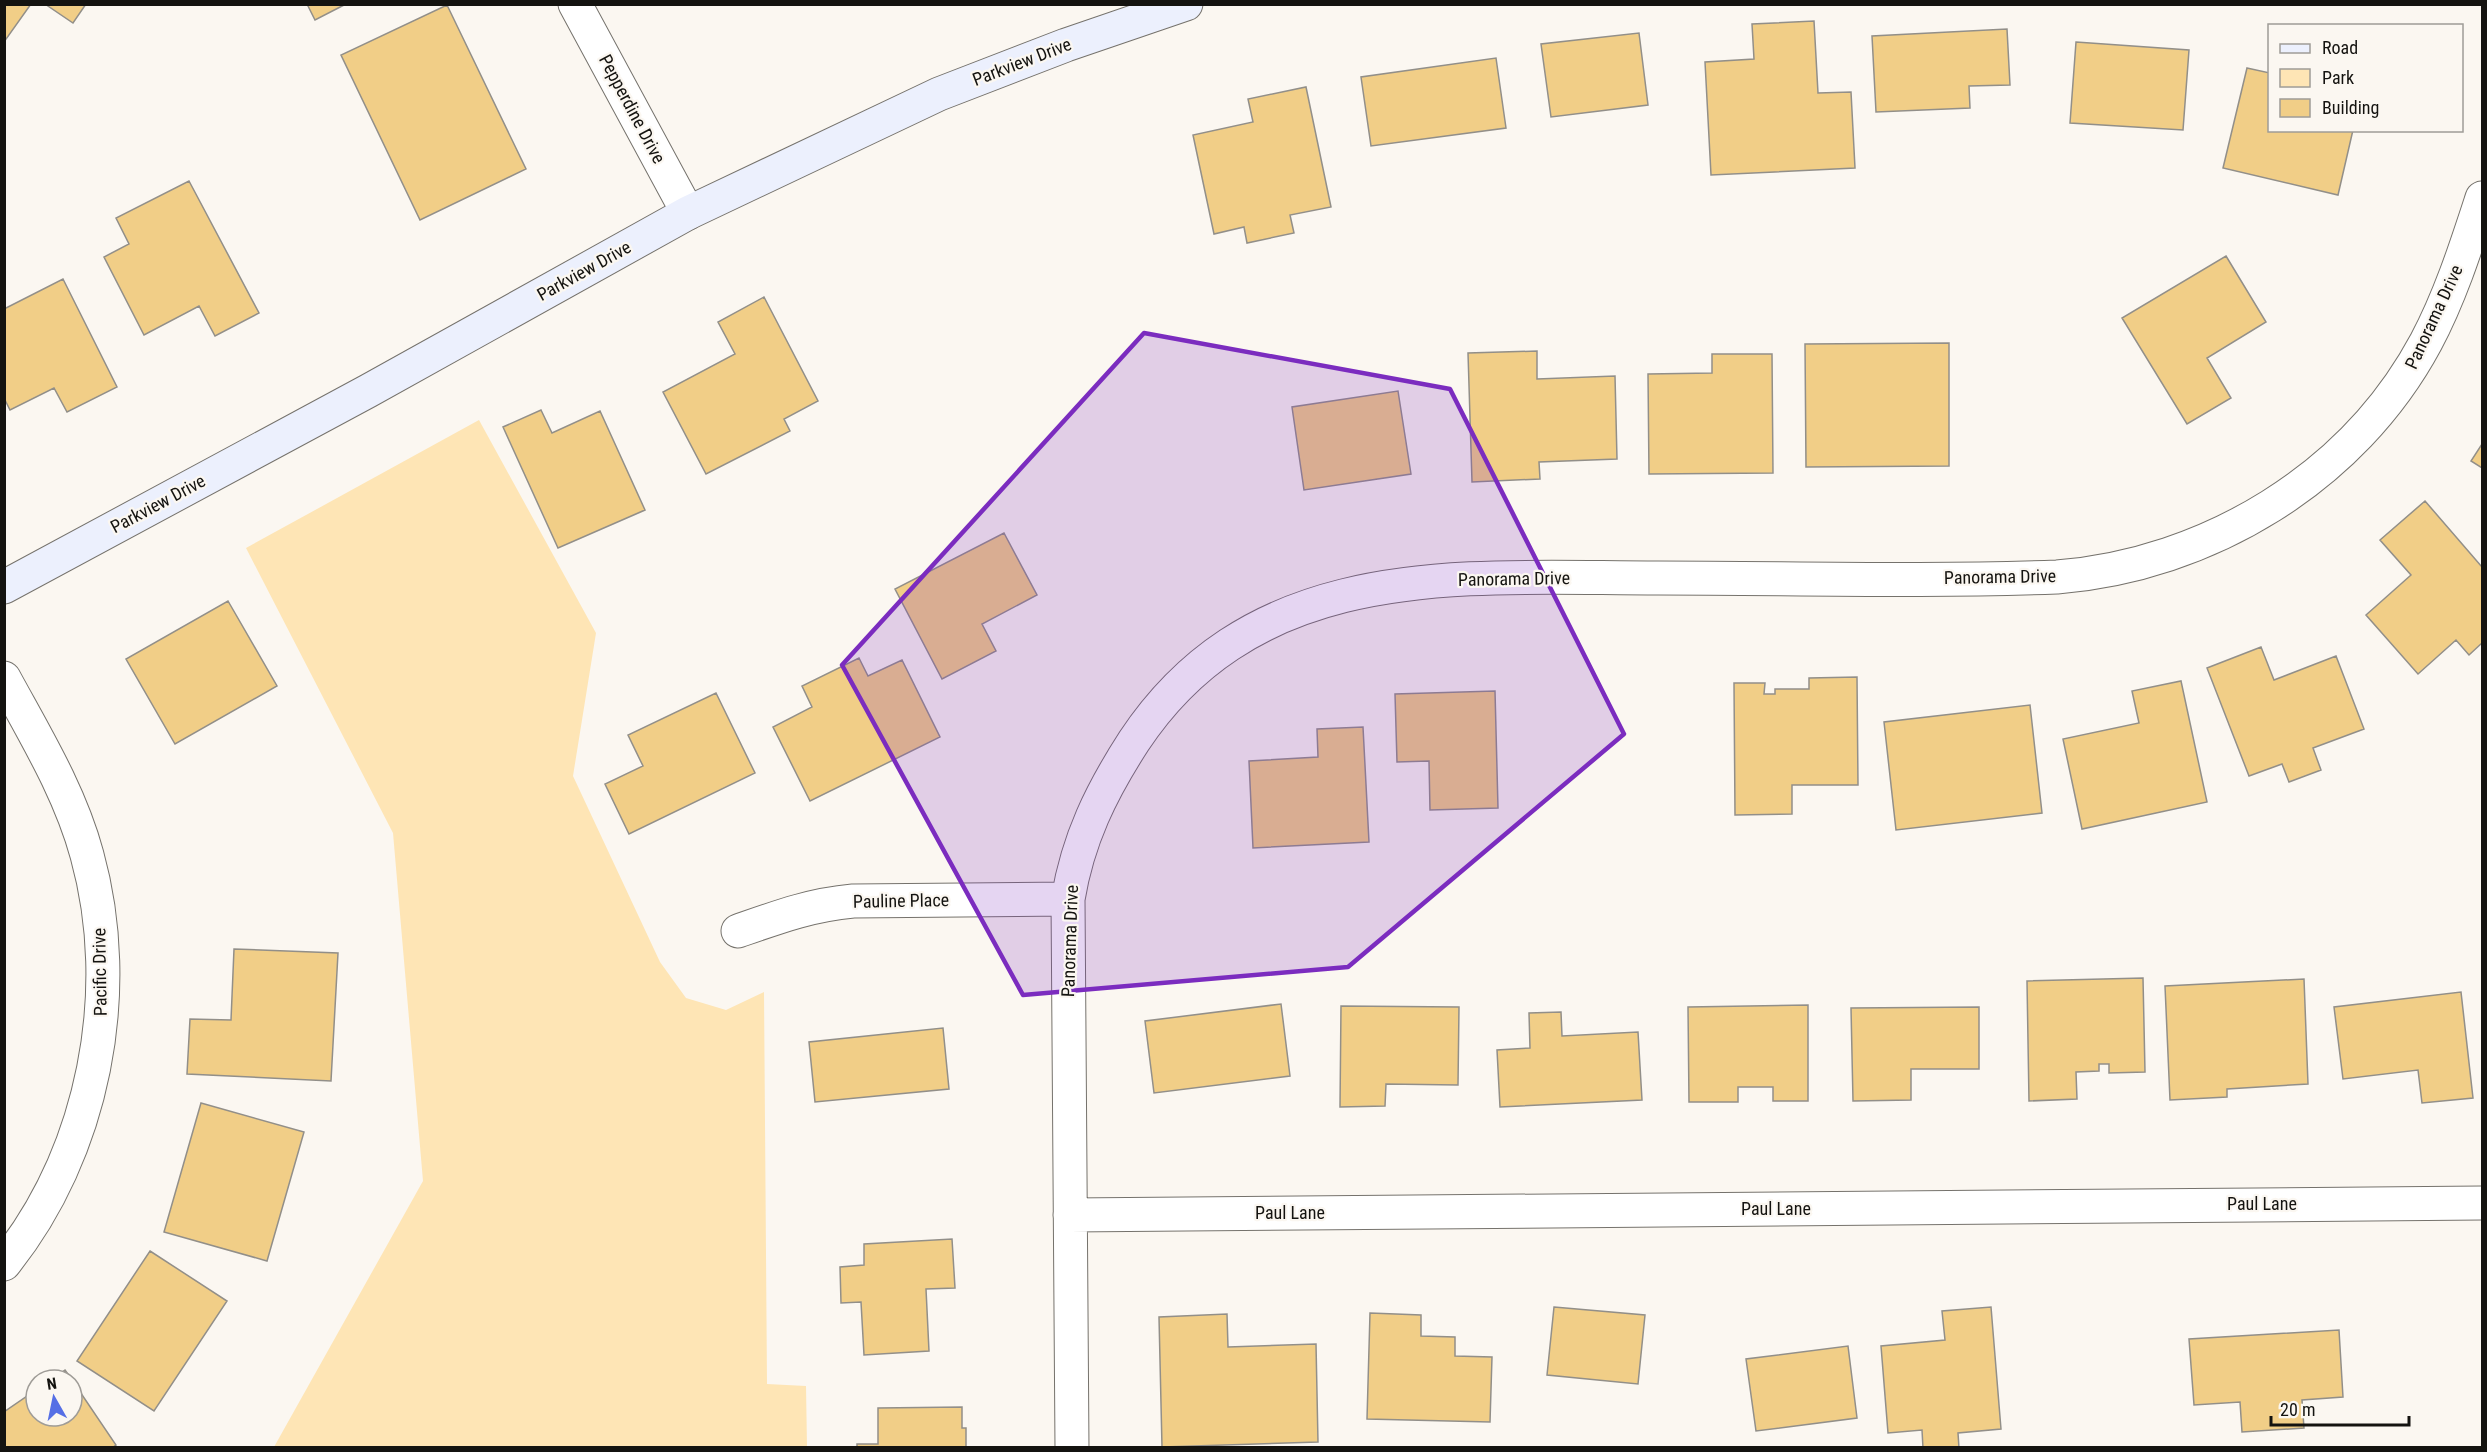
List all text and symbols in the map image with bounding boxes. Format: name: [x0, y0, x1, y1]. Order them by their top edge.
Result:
legend: [2268, 24, 2463, 132]
street label: Parkview Drive: [969, 33, 1074, 90]
text: Road: [2322, 37, 2358, 58]
street label: Pepperdine Drive: [595, 51, 670, 167]
text: Park: [2322, 67, 2354, 88]
text: Building: [2322, 97, 2379, 118]
street label: Parkview Drive: [533, 236, 634, 305]
street label: Panorama Drive: [2400, 261, 2467, 372]
street label: Parkview Drive: [107, 470, 209, 537]
street label: Panorama Drive: [1944, 565, 2056, 588]
street label: Panorama Drive: [1458, 567, 1570, 590]
street label: Panorama Drive: [1057, 885, 1082, 997]
street label: Pauline Place: [853, 889, 949, 912]
street label: Pacific Drive: [88, 928, 111, 1016]
street label: Paul Lane: [2227, 1193, 2297, 1214]
street label: Paul Lane: [1741, 1198, 1811, 1219]
street label: Paul Lane: [1255, 1202, 1325, 1223]
north arrow: [24, 1368, 84, 1428]
text: N: [45, 1374, 58, 1394]
scale bar: [2271, 1389, 2409, 1427]
text: 20 m: [2280, 1399, 2315, 1420]

